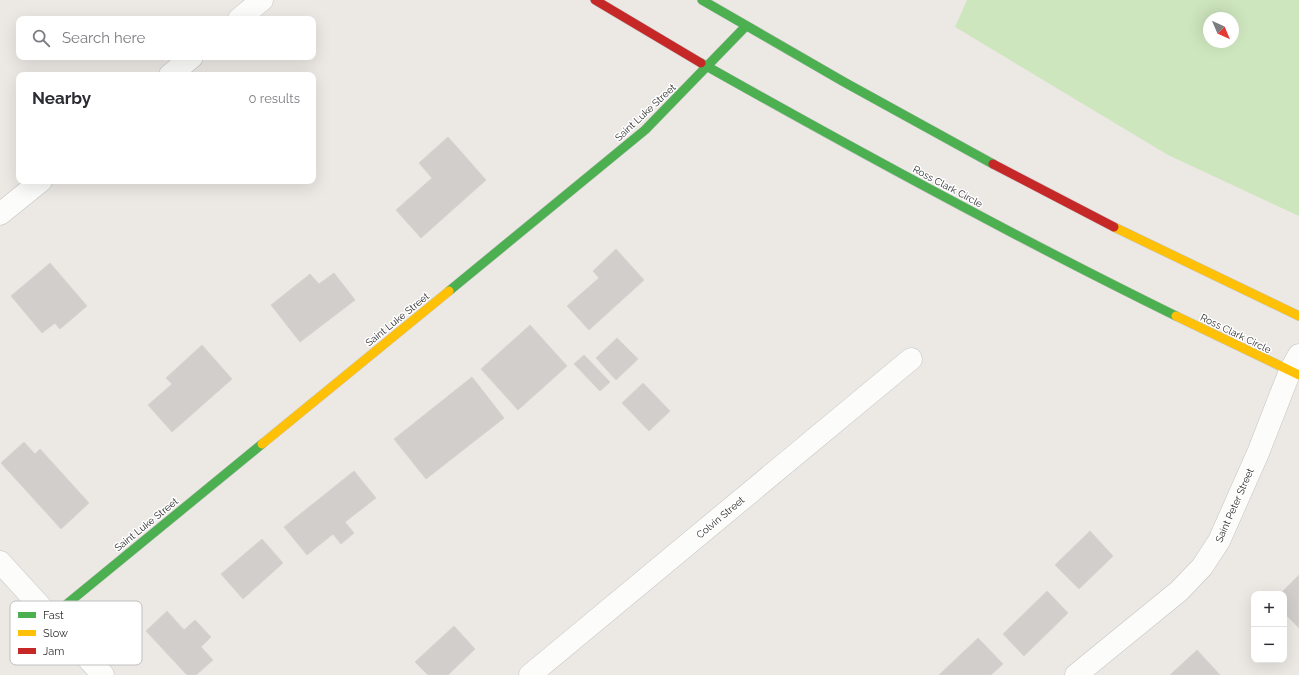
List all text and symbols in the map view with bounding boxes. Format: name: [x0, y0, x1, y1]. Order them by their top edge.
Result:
north arrow: [1203, 12, 1239, 48]
search box: [16, 16, 316, 60]
icon: search: [30, 27, 52, 49]
text: Search here: [62, 29, 145, 47]
street label: Saint Luke Street: [613, 81, 678, 143]
text: Nearby: [32, 88, 91, 108]
text: 0 results: [249, 91, 300, 106]
street label: Ross Clark Circle: [911, 163, 985, 210]
street label: Saint Luke Street: [363, 290, 432, 348]
street label: Ross Clark Circle: [1199, 312, 1273, 355]
street label: Saint Peter Street: [1213, 466, 1256, 544]
street label: Colvin Street: [694, 494, 747, 541]
street label: Saint Luke Street: [112, 495, 181, 553]
map controls: [1251, 591, 1287, 663]
button: +: [1251, 591, 1287, 627]
legend: [10, 601, 142, 665]
text: Fast: [43, 609, 64, 622]
text: Slow: [43, 627, 68, 640]
button: −: [1251, 627, 1287, 663]
text: Jam: [43, 645, 64, 658]

